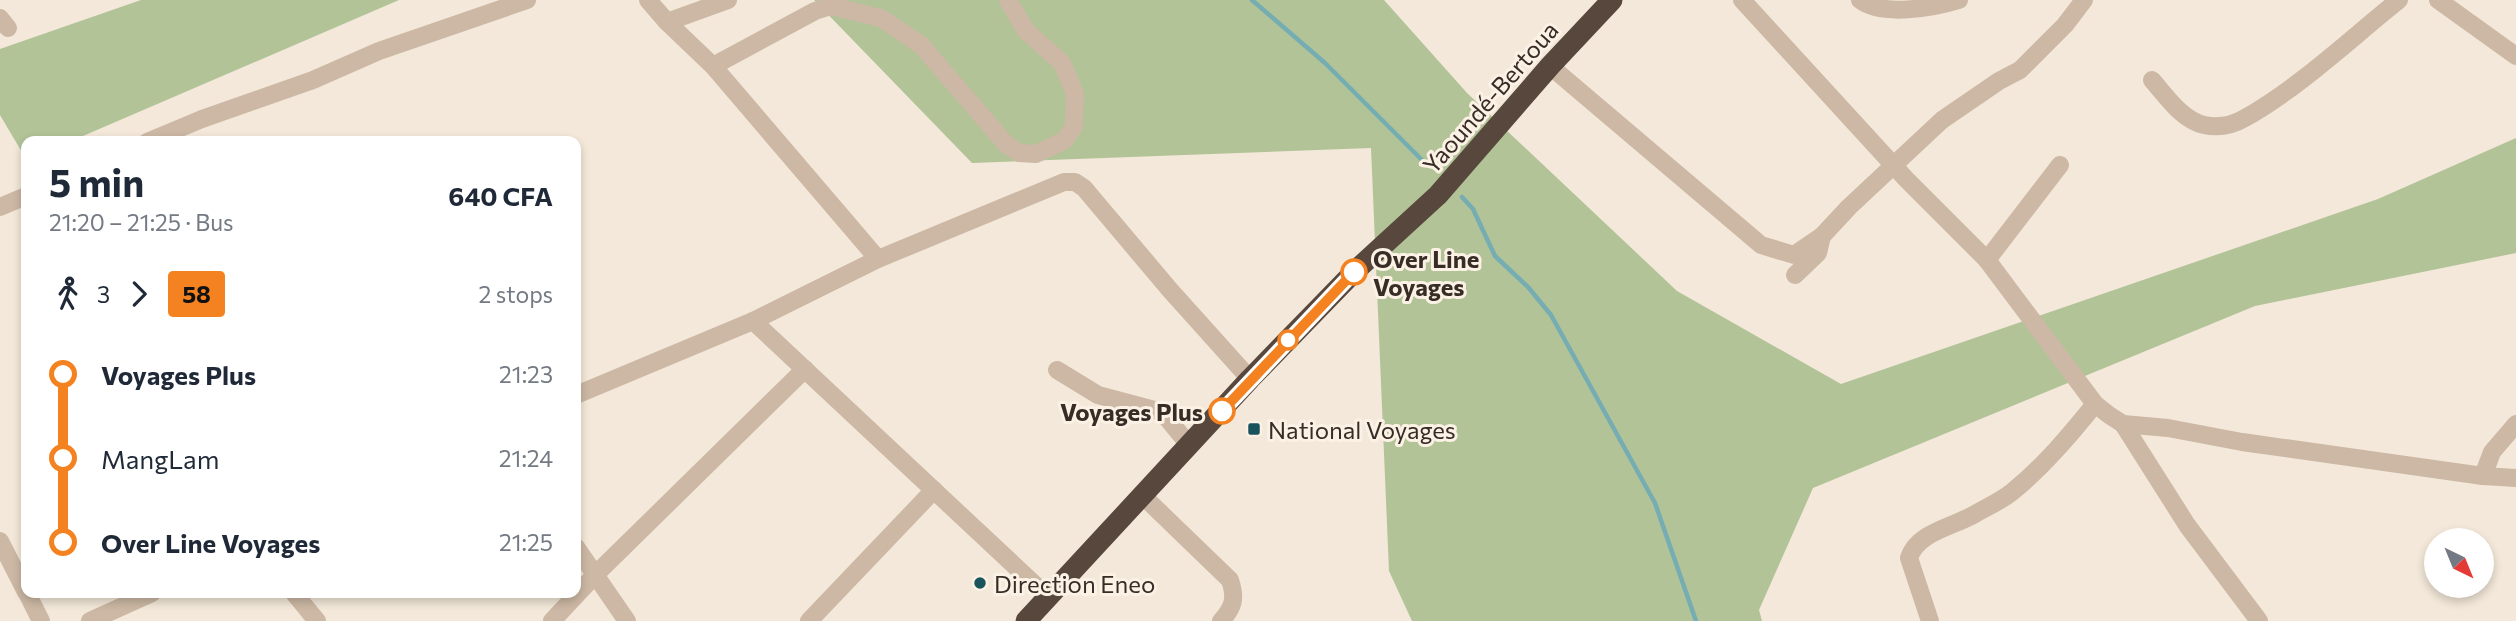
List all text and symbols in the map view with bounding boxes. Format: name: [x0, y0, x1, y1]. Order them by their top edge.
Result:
street label: Yaoundé-Bertoua: [1416, 15, 1564, 179]
text: 5 min: [49, 158, 144, 205]
text: 640 CFA: [448, 180, 553, 211]
text: 21:20 – 21:25 · Bus: [49, 208, 233, 236]
place label: Over Line Voyages: [1373, 244, 1479, 301]
marker: Over Line Voyages: [1341, 259, 1367, 285]
icon: walk: [49, 275, 87, 313]
icon: forward: [120, 275, 158, 313]
text: 58: [182, 279, 211, 308]
text: 3: [97, 280, 110, 308]
text: 2 stops: [479, 280, 553, 308]
unlabelled marker: [1278, 330, 1298, 350]
text: Voyages Plus: [101, 359, 256, 390]
text: 21:23: [499, 360, 553, 388]
place label: Voyages Plus: [1060, 397, 1203, 426]
marker: Voyages Plus: [1209, 398, 1235, 424]
place label: National Voyages: [1268, 415, 1456, 444]
marker: National Voyages: [1246, 421, 1262, 437]
text: MangLam: [101, 443, 219, 474]
text: 21:24: [499, 444, 553, 472]
text: Over Line Voyages: [101, 527, 320, 558]
text: 21:25: [499, 528, 553, 556]
north arrow: [2424, 528, 2494, 598]
map controls: [2424, 528, 2494, 598]
place label: Direction Eneo: [994, 569, 1155, 598]
marker: Direction Eneo: [972, 575, 988, 591]

